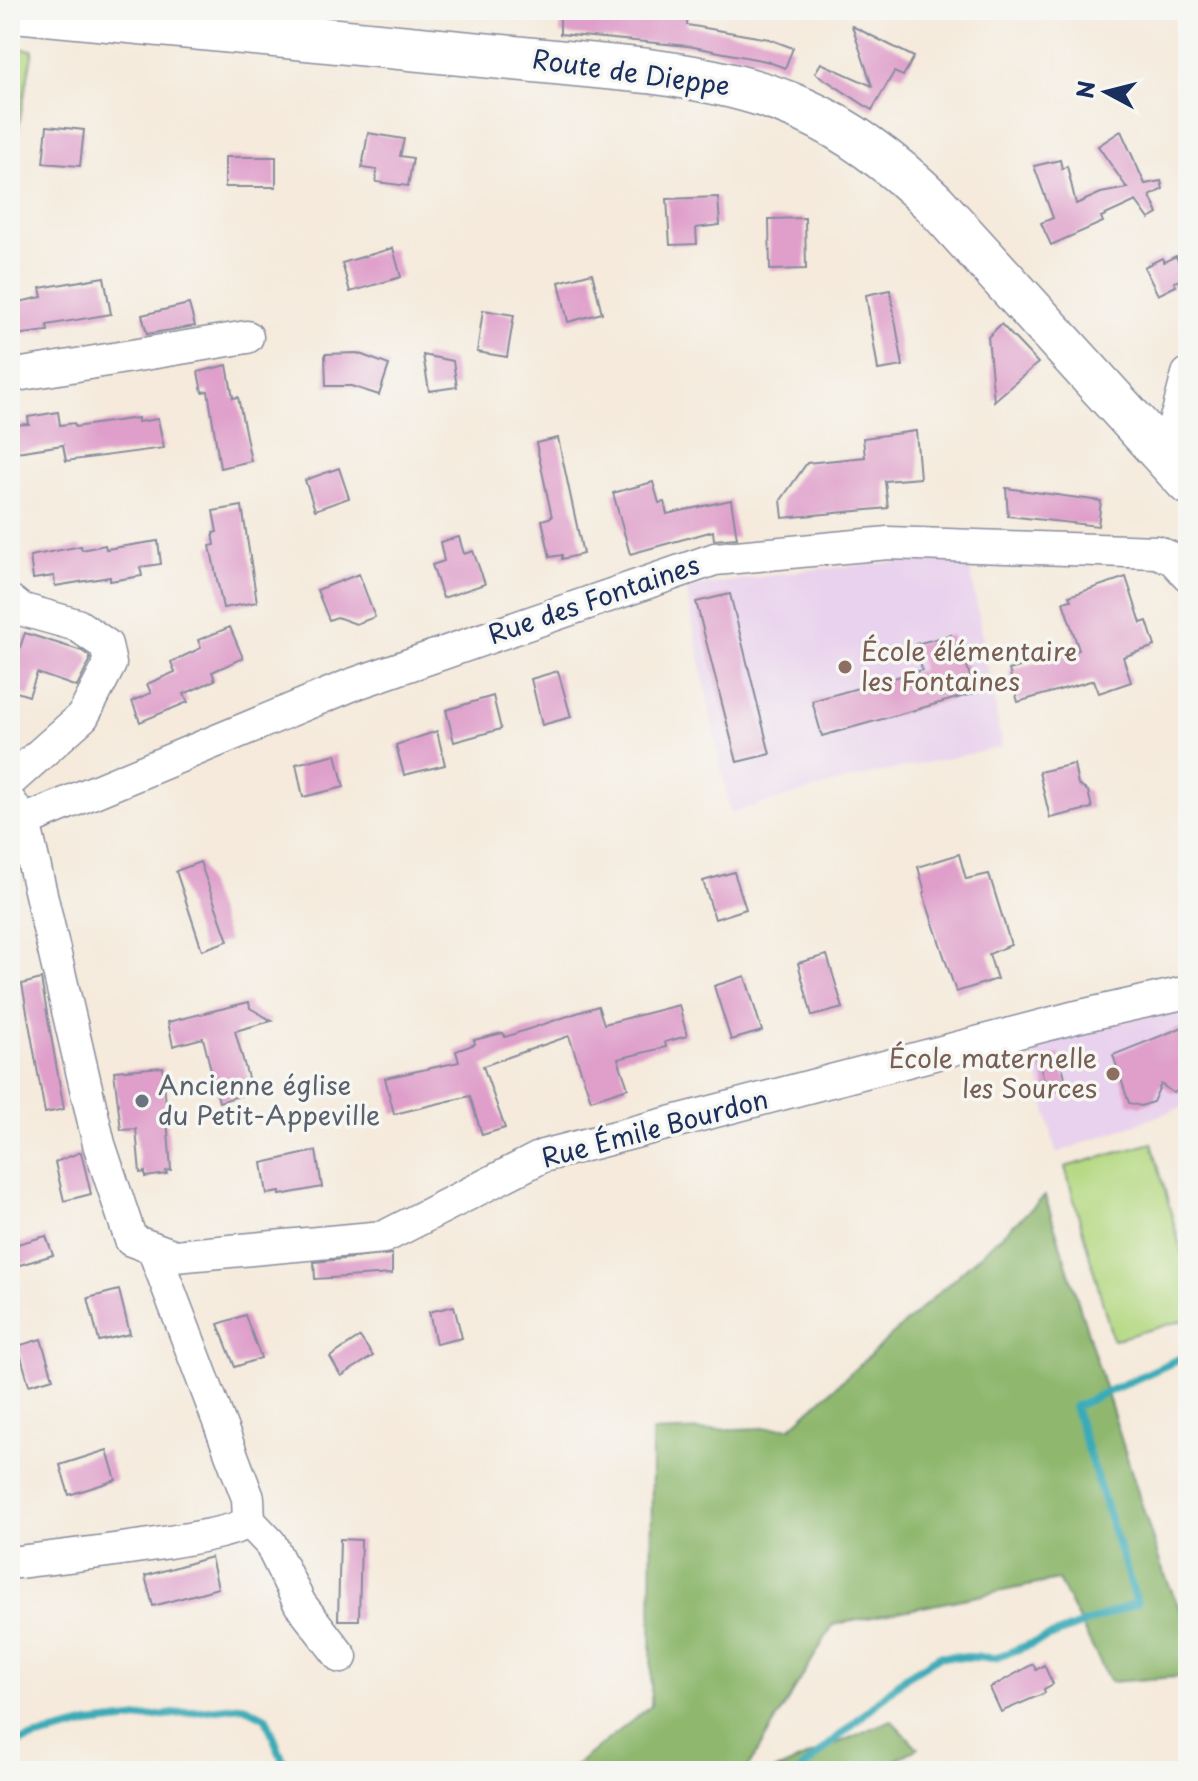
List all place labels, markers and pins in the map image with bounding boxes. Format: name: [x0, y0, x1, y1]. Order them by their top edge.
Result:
place label: École élémentaire les Fontaines: [861, 631, 1077, 700]
marker: École élémentaire les Fontaines: [836, 658, 854, 676]
place label: École maternelle les Sources: [889, 1038, 1097, 1107]
place label: Ancienne église du Petit-Appeville: [158, 1065, 380, 1134]
marker: École maternelle les Sources: [1104, 1065, 1122, 1083]
marker: Ancienne église du Petit-Appeville: [133, 1092, 151, 1110]

